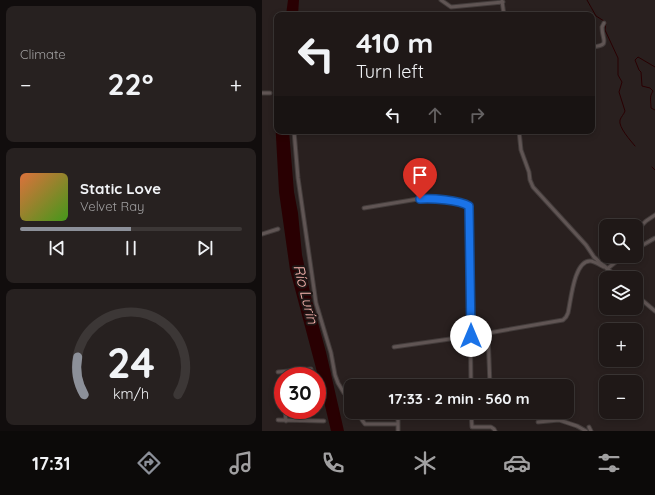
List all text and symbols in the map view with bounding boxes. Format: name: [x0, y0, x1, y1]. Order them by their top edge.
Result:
text: 410 m: [356, 25, 433, 60]
icon: left: [290, 28, 342, 80]
text: Climate: [20, 46, 66, 62]
text: Turn left: [356, 60, 424, 83]
text: 22°: [108, 65, 153, 103]
text: −: [20, 71, 31, 99]
text: +: [230, 71, 242, 99]
icon: left: [382, 104, 404, 126]
icon: ahead: [424, 104, 446, 126]
icon: right: [466, 104, 488, 126]
pin: [403, 158, 437, 199]
icon: arrive: [409, 164, 431, 186]
text: Static Love: [80, 179, 161, 198]
text: Velvet Ray: [80, 198, 145, 214]
map controls: [599, 219, 643, 419]
button: search: [599, 219, 643, 263]
icon: previous: [46, 237, 68, 259]
icon: pause: [120, 237, 142, 259]
icon: next: [194, 237, 216, 259]
water label: Río Lurín: [289, 262, 323, 326]
button: layers: [599, 271, 643, 315]
position arrow: [450, 315, 492, 357]
button: +: [599, 323, 643, 367]
text: 24: [107, 336, 155, 388]
speed limit sign: 30: [274, 367, 326, 419]
button: −: [599, 375, 643, 419]
text: km/h: [113, 385, 149, 403]
text: 17:33 · 2 min · 560 m: [389, 389, 529, 408]
icon: directions: [135, 449, 163, 477]
icon: music: [227, 449, 255, 477]
icon: phone: [319, 449, 347, 477]
icon: climate: [411, 449, 439, 477]
icon: car: [503, 449, 531, 477]
icon: filters: [595, 449, 623, 477]
text: 17:31: [32, 452, 71, 475]

